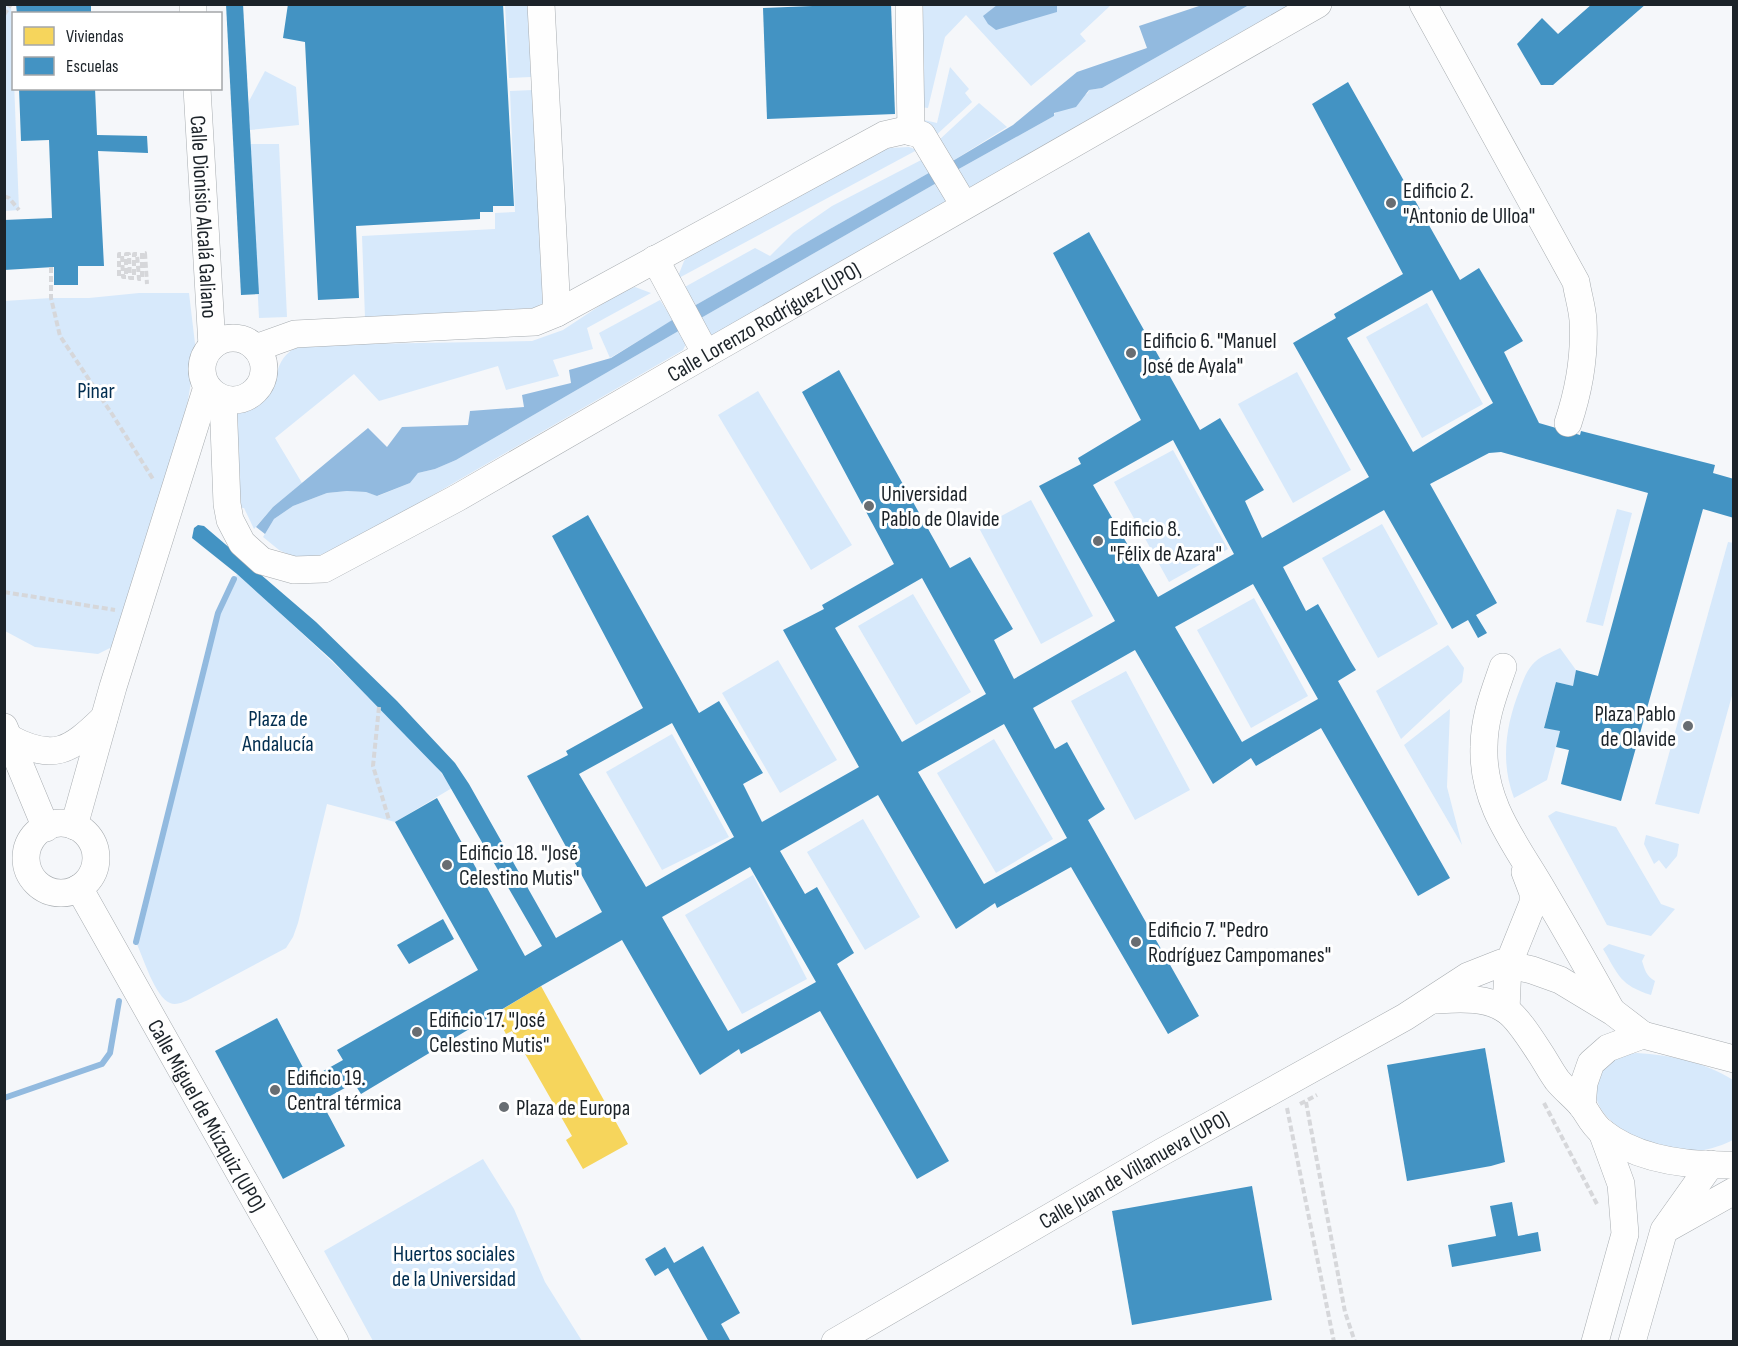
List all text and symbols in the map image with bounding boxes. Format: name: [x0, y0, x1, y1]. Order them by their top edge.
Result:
legend: [12, 12, 222, 90]
text: Viviendas: [66, 26, 124, 47]
text: Escuelas: [66, 56, 119, 77]
street label: Calle Dionisio Alcalá Galiano: [184, 115, 222, 319]
place label: Edificio 2. "Antonio de Ulloa": [1403, 178, 1535, 230]
marker: Edificio 2. "Antonio de Ulloa": [1384, 196, 1398, 210]
street label: Calle Lorenzo Rodríguez (UPO): [663, 257, 866, 389]
place label: Edificio 6. "Manuel José de Ayala": [1142, 328, 1277, 380]
marker: Edificio 6. "Manuel José de Ayala": [1124, 346, 1138, 360]
park label: Pinar: [77, 378, 115, 405]
place label: Universidad Pablo de Olavide: [881, 481, 1000, 533]
marker: Universidad Pablo de Olavide: [862, 499, 876, 513]
place label: Edificio 8. "Félix de Azara": [1110, 516, 1222, 568]
marker: Edificio 8. "Félix de Azara": [1091, 534, 1105, 548]
place label: Plaza Pablo de Olavide: [1594, 701, 1676, 753]
park label: Plaza de Andalucía: [241, 706, 314, 758]
marker: Plaza Pablo de Olavide: [1681, 719, 1695, 733]
place label: Edificio 18. "José Celestino Mutis": [459, 840, 579, 892]
marker: Edificio 18. "José Celestino Mutis": [440, 858, 454, 872]
place label: Edificio 7. "Pedro Rodríguez Campomanes": [1148, 917, 1331, 969]
marker: Edificio 7. "Pedro Rodríguez Campomanes": [1129, 935, 1143, 949]
place label: Edificio 17. "José Celestino Mutis": [429, 1007, 549, 1059]
street label: Calle Miguel de Múzquiz (UPO): [141, 1015, 271, 1217]
marker: Edificio 17. "José Celestino Mutis": [410, 1025, 424, 1039]
place label: Edificio 19. Central térmica: [287, 1065, 401, 1117]
marker: Edificio 19. Central térmica: [268, 1083, 282, 1097]
place label: Plaza de Europa: [516, 1095, 630, 1122]
marker: Plaza de Europa: [497, 1100, 511, 1114]
street label: Calle Juan de Villanueva (UPO): [1034, 1105, 1234, 1236]
park label: Huertos sociales de la Universidad: [392, 1241, 516, 1293]

